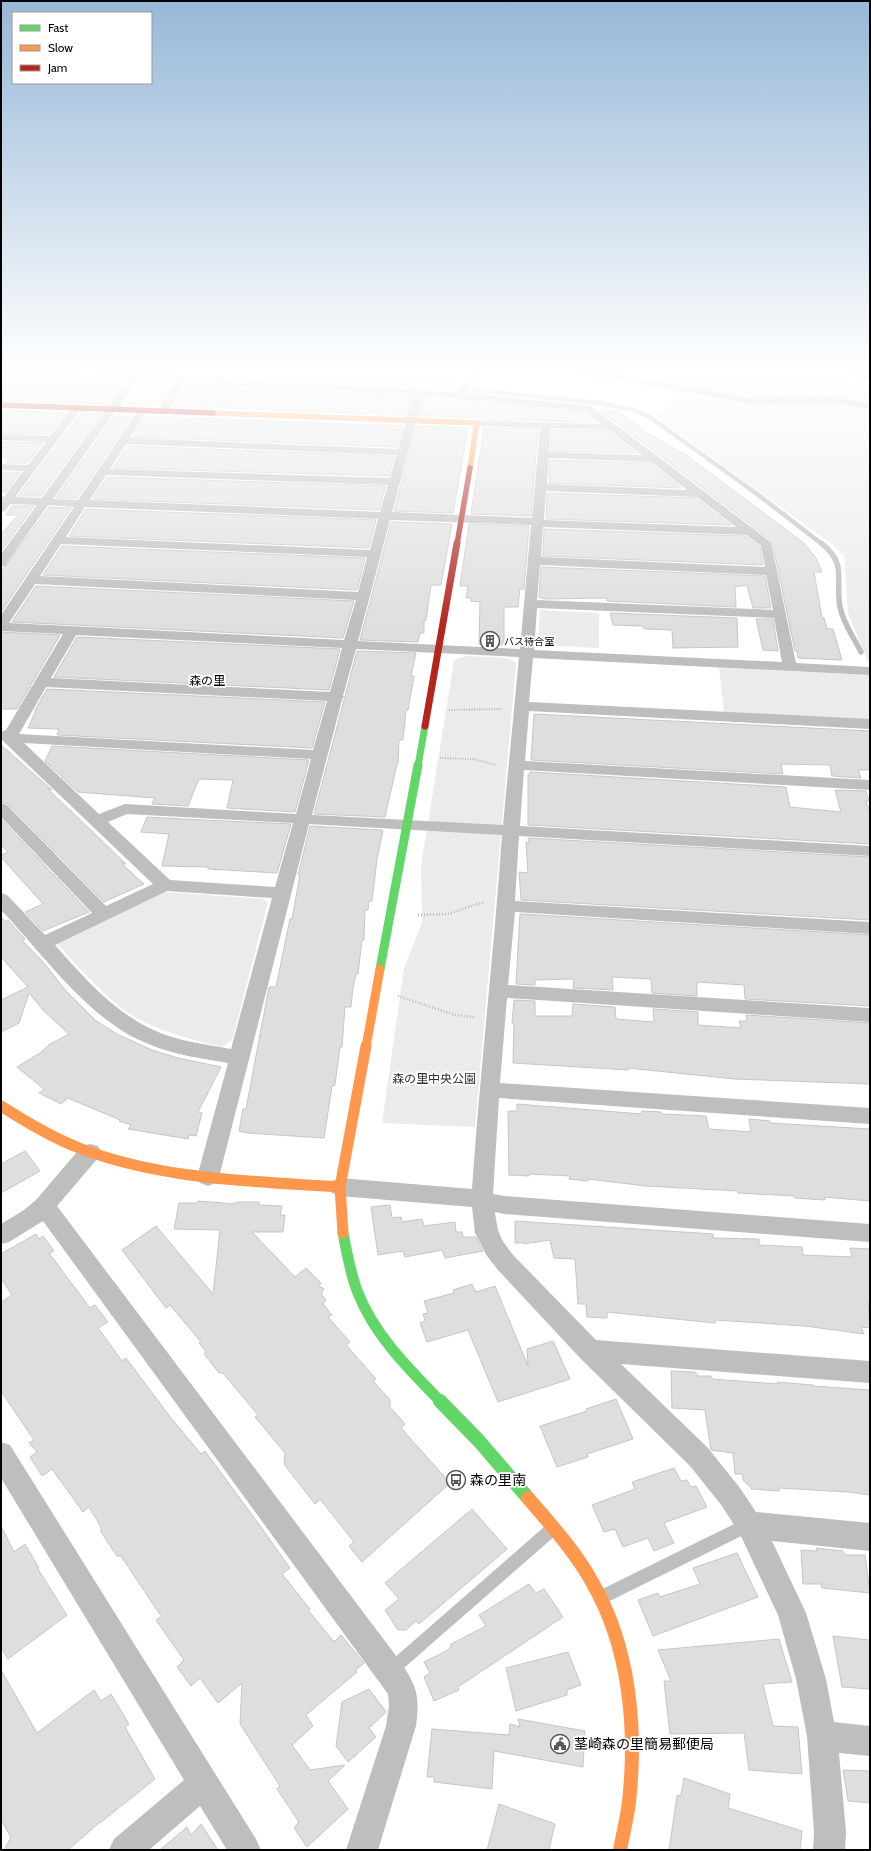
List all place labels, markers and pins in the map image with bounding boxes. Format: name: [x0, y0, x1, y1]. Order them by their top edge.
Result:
building icon: バス待合室: [479, 630, 501, 652]
place label: バス待合室: [504, 635, 554, 648]
bus stop icon: 森の里南: [445, 1469, 467, 1491]
place label: 森の里南: [470, 1471, 526, 1489]
public building icon: 茎崎森の里簡易郵便局: [549, 1733, 571, 1755]
place label: 茎崎森の里簡易郵便局: [574, 1735, 714, 1753]

